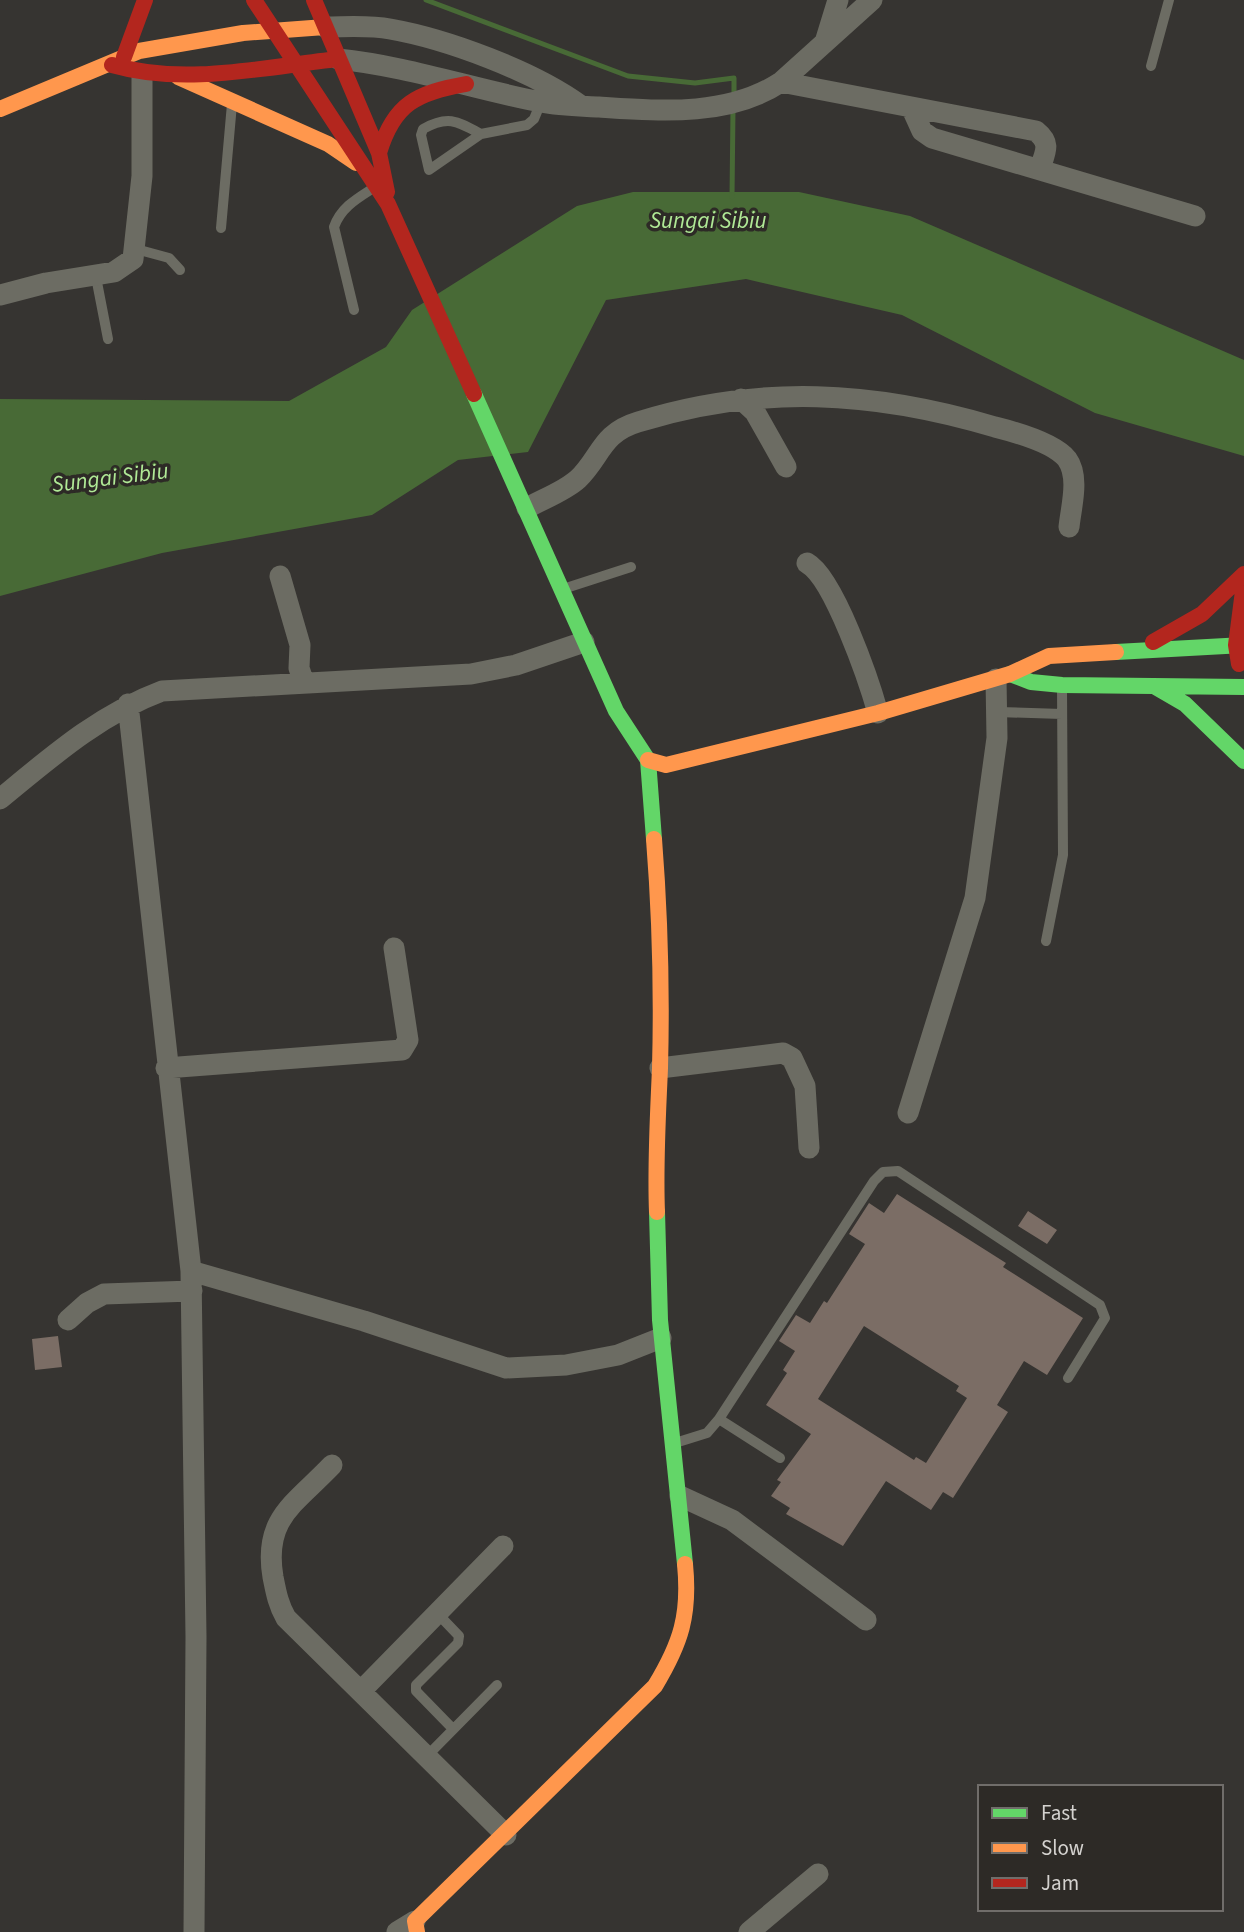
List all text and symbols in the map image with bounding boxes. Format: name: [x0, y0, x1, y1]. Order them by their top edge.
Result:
water label: Sungai Sibiu: [649, 204, 767, 237]
water label: Sungai Sibiu: [50, 454, 170, 501]
legend: [978, 1785, 1223, 1911]
text: Fast: [1041, 1798, 1077, 1828]
text: Slow: [1041, 1833, 1084, 1863]
text: Jam: [1041, 1868, 1079, 1898]

